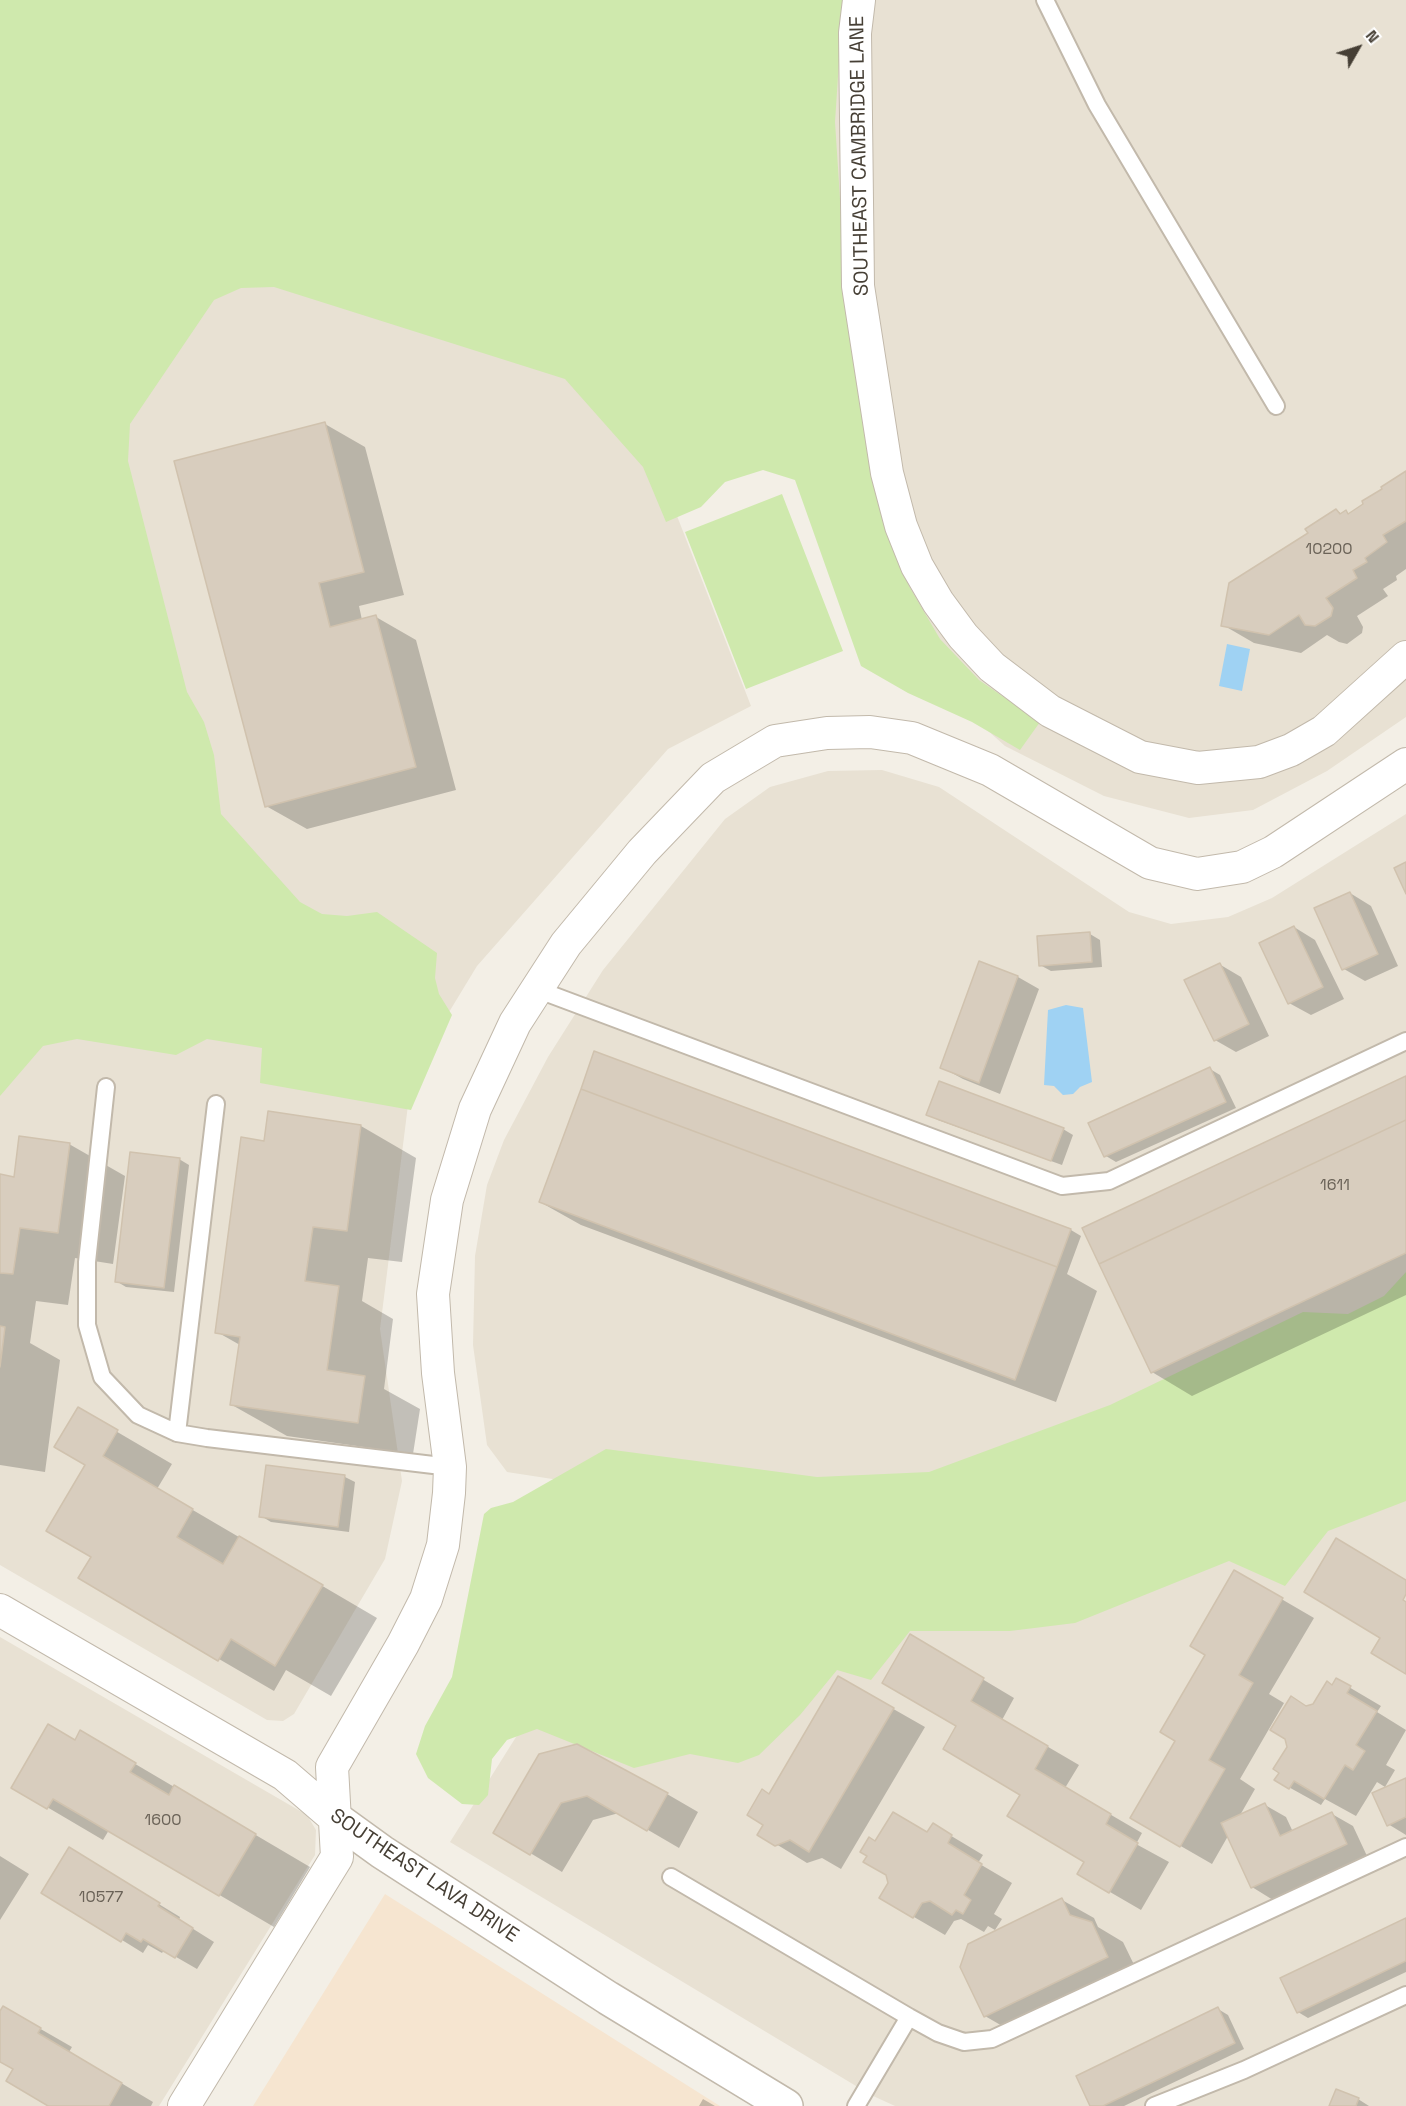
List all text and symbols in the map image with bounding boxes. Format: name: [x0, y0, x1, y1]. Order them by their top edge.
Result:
street label: SOUTHEAST CAMBRIDGE LANE: [846, 16, 874, 296]
north arrow: [1328, 18, 1388, 78]
text: N: [1361, 26, 1384, 47]
house number: 10200: [1305, 540, 1353, 560]
house number: 1611: [1320, 1176, 1350, 1196]
street label: SOUTHEAST LAVA DRIVE: [325, 1804, 523, 1948]
house number: 1600: [145, 1811, 181, 1831]
house number: 10577: [79, 1888, 123, 1908]

